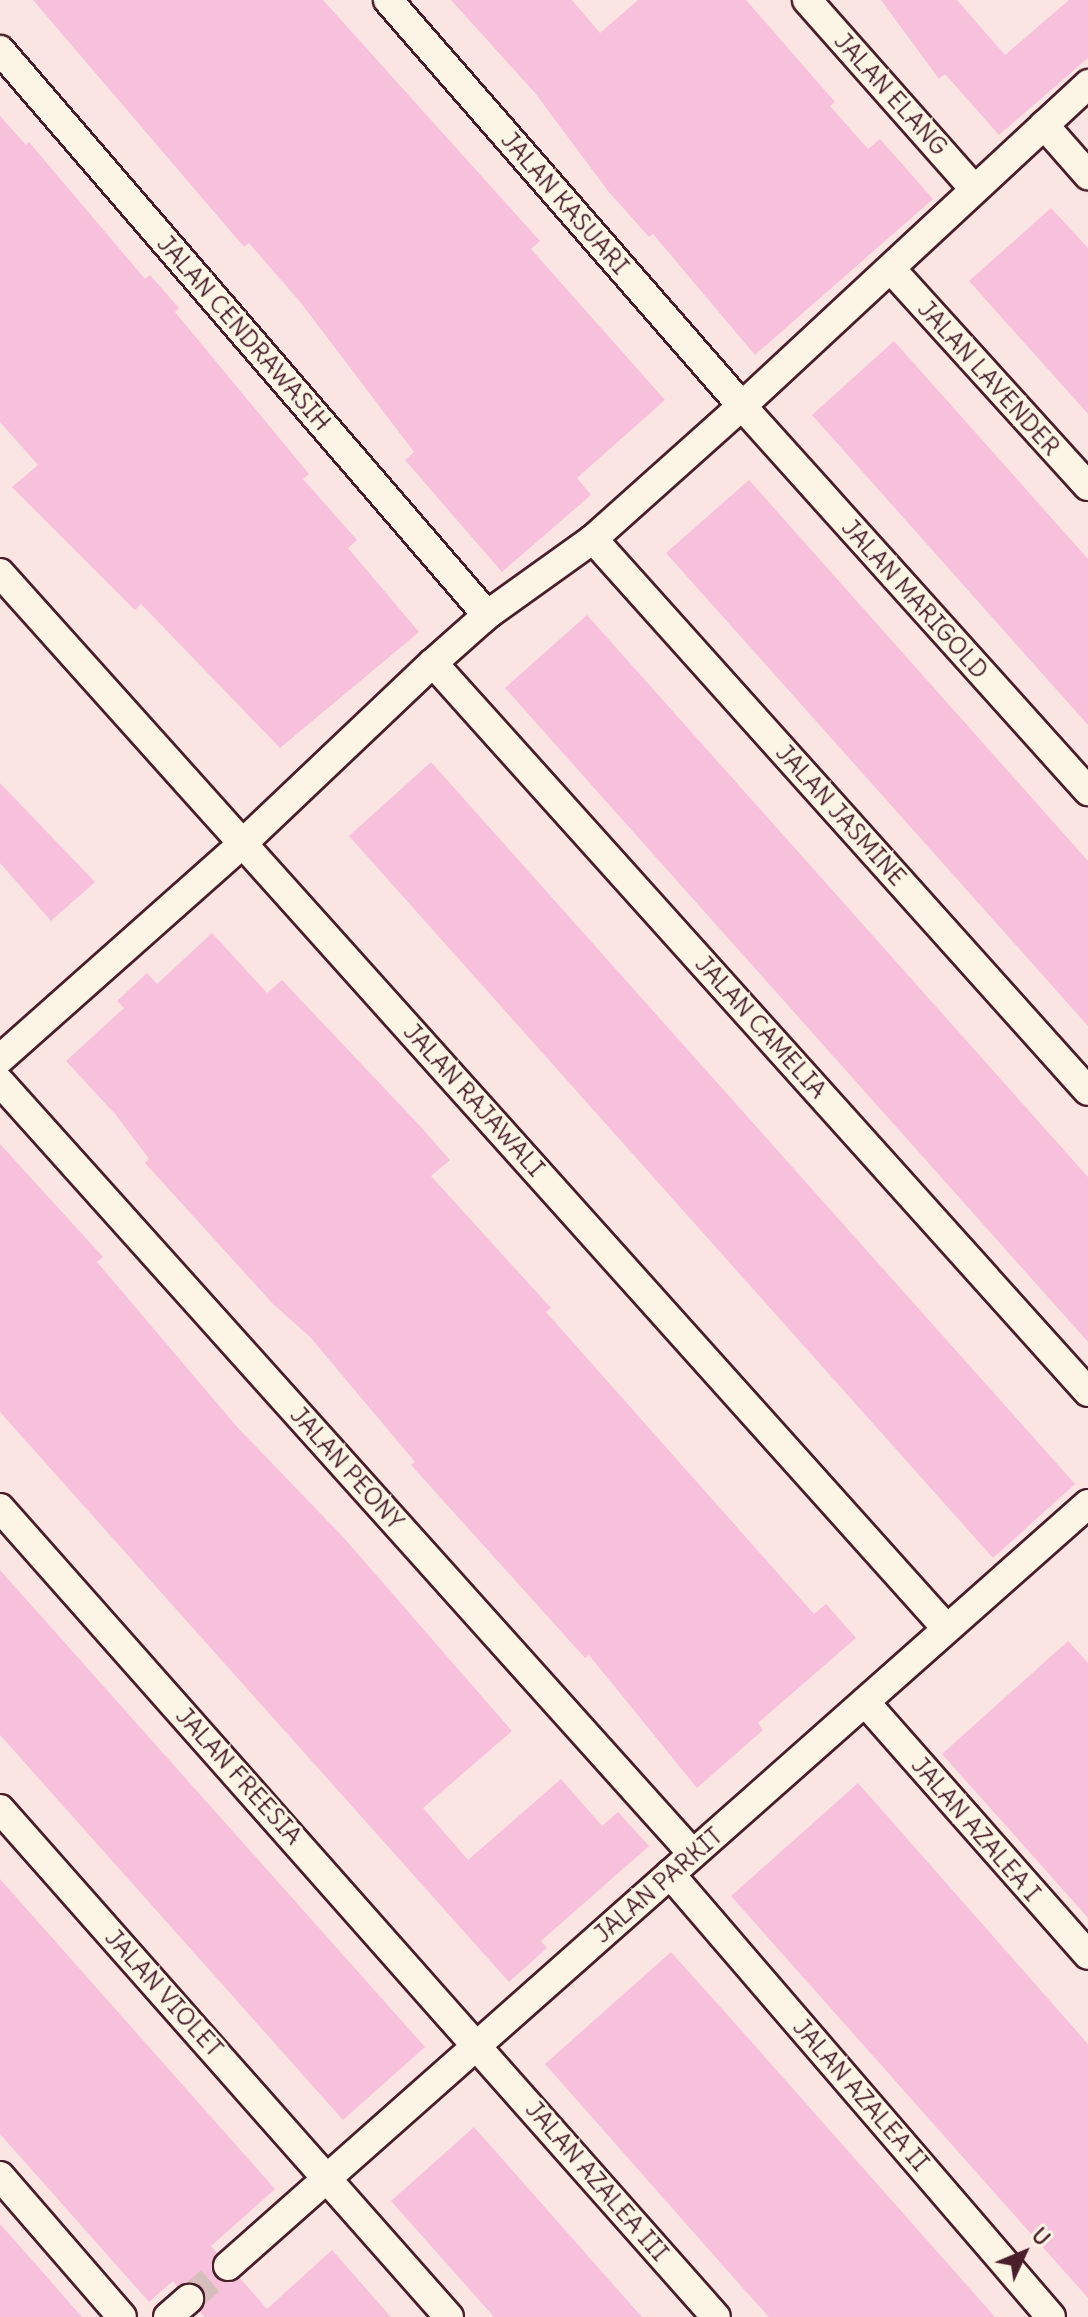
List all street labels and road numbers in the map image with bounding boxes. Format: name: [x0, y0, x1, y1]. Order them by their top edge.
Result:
street label: JALAN ELANG: [828, 27, 954, 161]
street label: JALAN KASUARI: [495, 126, 635, 280]
street label: JALAN CENDRAWASIH: [151, 229, 337, 437]
street label: JALAN LAVENDER: [912, 295, 1066, 461]
street label: JALAN MARIGOLD: [836, 513, 994, 685]
street label: JALAN JASMINE: [770, 738, 912, 892]
street label: JALAN CAMELIA: [689, 950, 833, 1104]
street label: JALAN RAJAWALI: [398, 1017, 550, 1183]
street label: JALAN PEONY: [284, 1401, 410, 1535]
street label: JALAN FREESIA: [170, 1702, 308, 1850]
street label: JALAN AZALEA I: [906, 1751, 1046, 1907]
street label: JALAN PARKIT: [588, 1821, 728, 1949]
street label: JALAN VIOLET: [99, 1923, 229, 2063]
street label: JALAN AZALEA II: [787, 2013, 935, 2177]
street label: JALAN AZALEA III: [520, 2095, 674, 2267]

